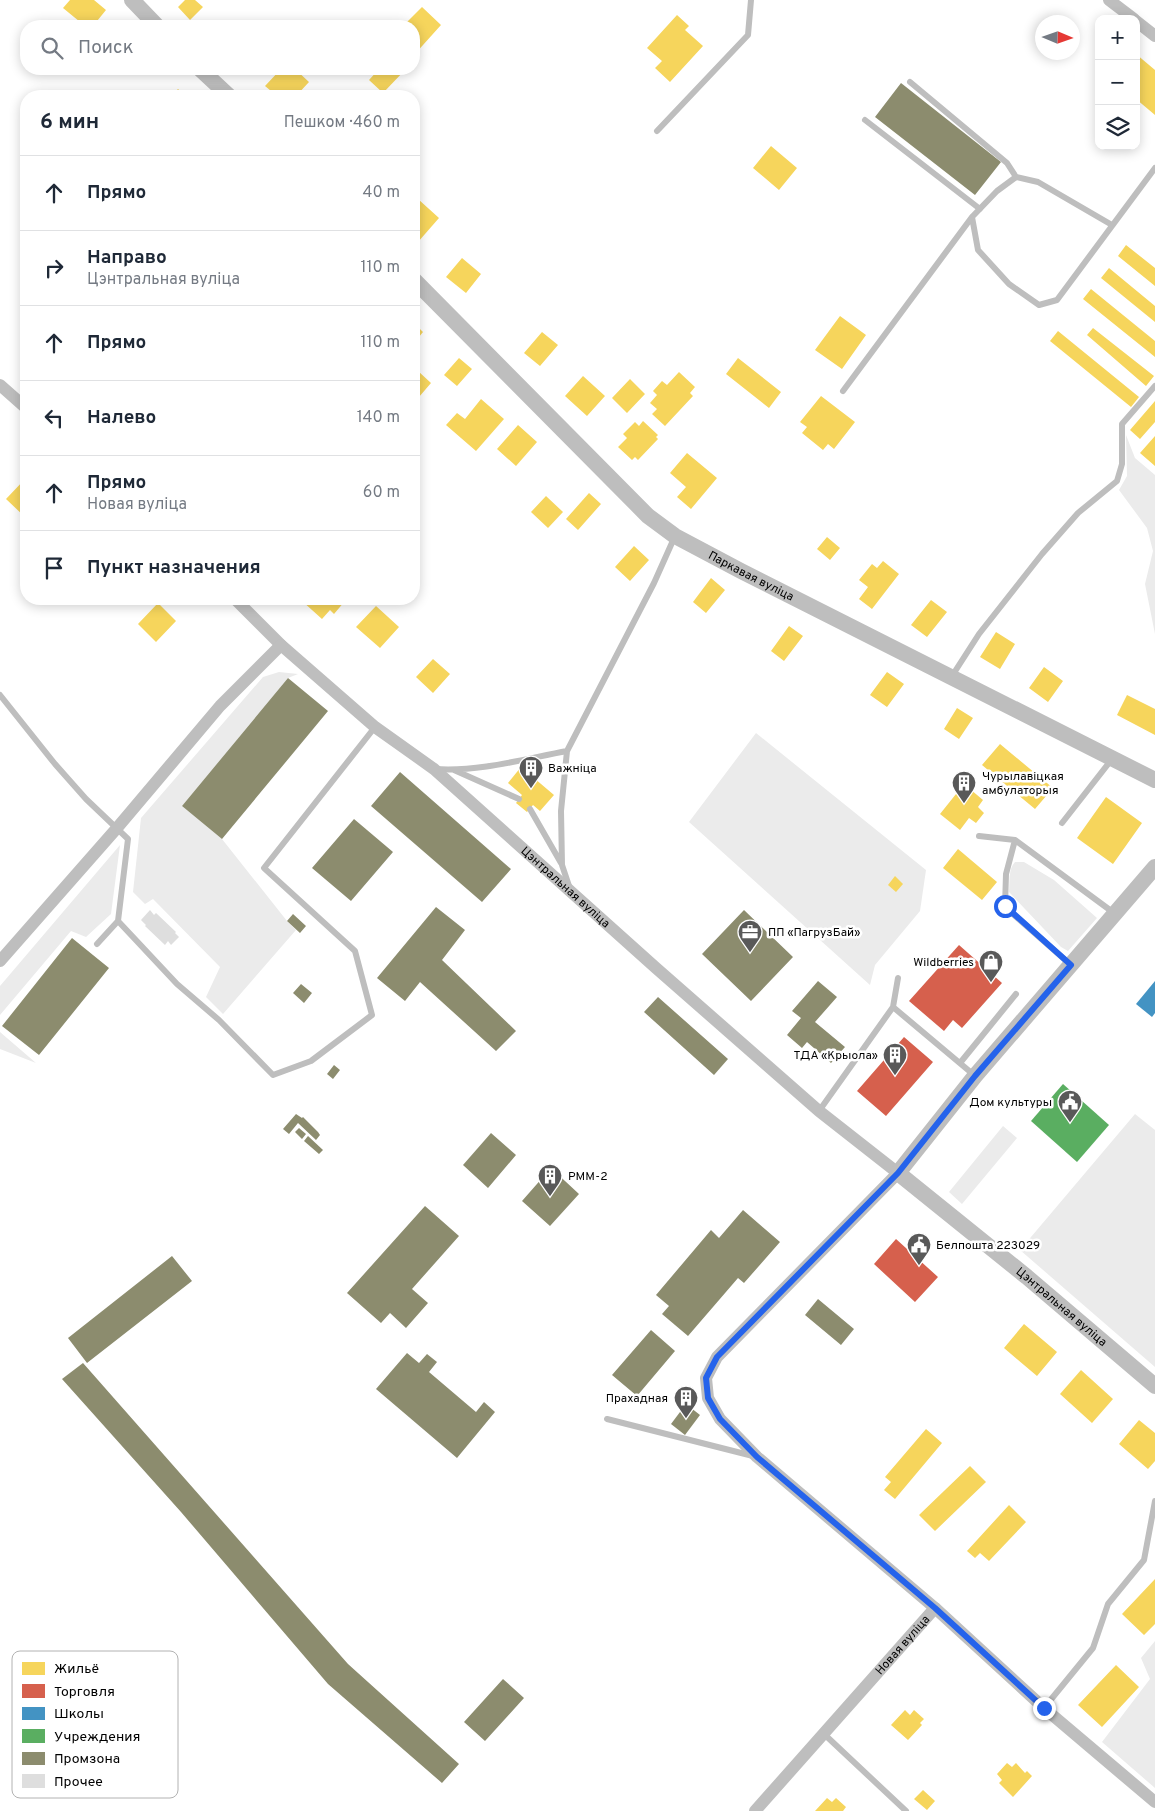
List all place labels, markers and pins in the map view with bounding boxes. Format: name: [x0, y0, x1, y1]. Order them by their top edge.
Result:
building icon: Важніца: [518, 755, 544, 789]
place label: Важніца: [548, 761, 597, 777]
place label: Чурылавіцкая амбулаторыя: [982, 769, 1064, 799]
building icon: Чурылавіцкая амбулаторыя: [951, 770, 977, 804]
office icon: ПП «ПагрузБай»: [737, 919, 763, 953]
place label: ПП «ПагрузБай»: [768, 925, 860, 941]
shop icon: Wildberries: [978, 949, 1004, 983]
place label: Wildberries: [913, 955, 974, 971]
building icon: ТДА «Крыола»: [882, 1042, 908, 1076]
place label: ТДА «Крыола»: [793, 1048, 878, 1064]
public building icon: Дом культуры: [1057, 1089, 1083, 1123]
place label: Дом культуры: [969, 1095, 1052, 1111]
building icon: РММ-2: [537, 1163, 563, 1197]
place label: РММ-2: [568, 1169, 607, 1185]
public building icon: Белпошта 223029: [906, 1232, 932, 1266]
place label: Белпошта 223029: [936, 1238, 1040, 1254]
building icon: Прахадная: [673, 1385, 699, 1419]
place label: Прахадная: [606, 1391, 668, 1407]

